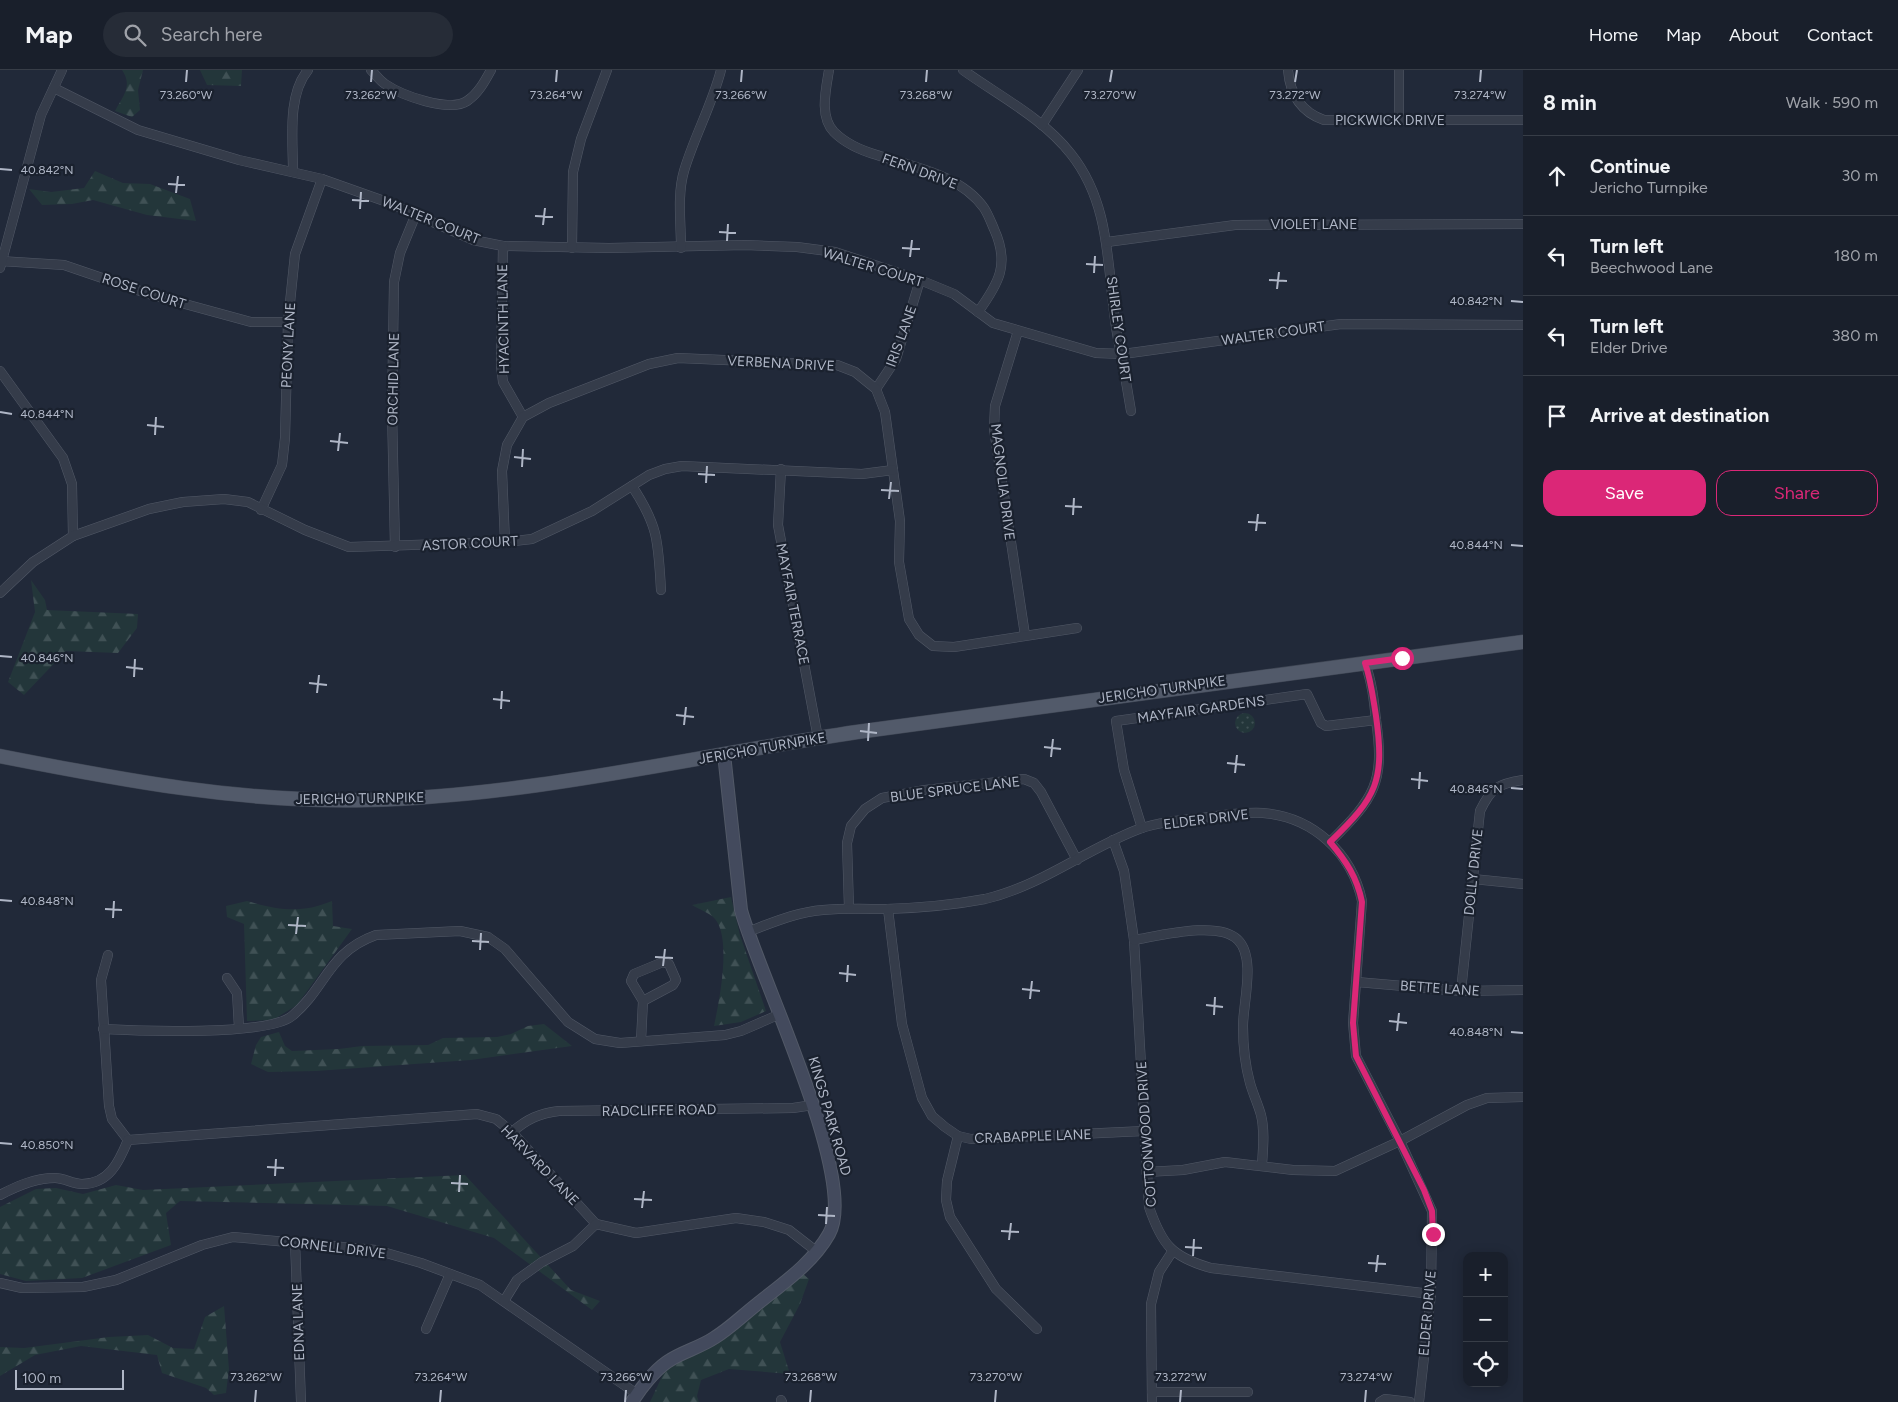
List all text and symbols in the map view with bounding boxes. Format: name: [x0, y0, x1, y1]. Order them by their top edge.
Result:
search box: [103, 12, 453, 57]
text: Map: [25, 20, 73, 49]
icon: search: [121, 21, 149, 49]
text: Search here: [161, 23, 262, 46]
text: Home: [1589, 24, 1638, 46]
text: Map: [1666, 24, 1701, 46]
text: About: [1729, 24, 1779, 46]
text: Contact: [1807, 24, 1873, 46]
text: 73.260°W: [160, 88, 213, 102]
text: 73.262°W: [345, 88, 397, 102]
text: 73.264°W: [530, 88, 583, 102]
text: 73.266°W: [715, 88, 767, 102]
text: 73.268°W: [900, 88, 953, 102]
text: 73.270°W: [1084, 88, 1137, 102]
text: 73.272°W: [1269, 88, 1321, 102]
text: 73.274°W: [1454, 88, 1506, 102]
text: 8 min: [1543, 90, 1597, 115]
text: Walk · 590 m: [1786, 93, 1878, 112]
street label: PICKWICK DRIVE: [1335, 112, 1445, 129]
street label: FERN DRIVE: [880, 150, 960, 193]
text: Continue: [1590, 155, 1670, 178]
icon: ahead: [1543, 162, 1571, 190]
text: 40.842°N: [21, 163, 73, 177]
text: 30 m: [1841, 166, 1878, 185]
text: Jericho Turnpike: [1590, 178, 1708, 197]
street label: WALTER COURT: [379, 193, 483, 248]
street label: VIOLET LANE: [1271, 216, 1358, 233]
text: Turn left: [1590, 235, 1664, 258]
icon: left: [1543, 242, 1571, 270]
street label: WALTER COURT: [821, 244, 925, 291]
text: 180 m: [1834, 246, 1878, 265]
text: Beechwood Lane: [1590, 258, 1713, 277]
street label: HYACINTH LANE: [494, 264, 513, 374]
street label: ROSE COURT: [100, 270, 188, 313]
street label: SHIRLEY COURT: [1103, 275, 1134, 383]
text: 40.842°N: [1450, 294, 1502, 308]
street label: PEONY LANE: [278, 302, 299, 388]
street label: IRIS LANE: [882, 303, 920, 369]
text: Turn left: [1590, 315, 1664, 338]
street label: WALTER COURT: [1220, 318, 1326, 349]
icon: left: [1543, 322, 1571, 350]
text: 380 m: [1832, 326, 1878, 345]
street label: ORCHID LANE: [384, 332, 403, 426]
text: Elder Drive: [1590, 338, 1667, 357]
street label: VERBENA DRIVE: [727, 352, 835, 375]
icon: arrive: [1543, 402, 1571, 430]
text: Arrive at destination: [1590, 404, 1769, 427]
text: 40.844°N: [20, 407, 74, 421]
street label: MAGNOLIA DRIVE: [987, 423, 1018, 541]
button: Save: [1543, 470, 1706, 516]
button: Share: [1716, 470, 1878, 516]
street label: ASTOR COURT: [422, 532, 519, 555]
text: 40.844°N: [1449, 538, 1503, 552]
street label: MAYFAIR TERRACE: [772, 542, 813, 667]
route start: [1391, 647, 1414, 670]
text: 40.846°N: [21, 651, 73, 665]
street label: JERICHO TURNPIKE: [1097, 672, 1227, 707]
street label: MAYFAIR GARDENS: [1136, 692, 1266, 727]
street label: JERICHO TURNPIKE: [697, 729, 827, 768]
street label: BLUE SPRUCE LANE: [889, 773, 1021, 806]
text: 40.846°N: [1450, 782, 1502, 796]
street label: JERICHO TURNPIKE: [295, 789, 425, 808]
street label: ELDER DRIVE: [1162, 806, 1250, 833]
street label: DOLLY DRIVE: [1460, 828, 1486, 916]
text: 40.848°N: [20, 894, 74, 908]
street label: BETTE LANE: [1400, 977, 1480, 1000]
text: 40.848°N: [1449, 1025, 1503, 1039]
street label: KINGS PARK ROAD: [804, 1055, 855, 1178]
street label: COTTONWOOD DRIVE: [1133, 1060, 1160, 1208]
street label: RADCLIFFE ROAD: [601, 1101, 717, 1120]
street label: HARVARD LANE: [497, 1122, 582, 1209]
street label: CRABAPPLE LANE: [974, 1126, 1092, 1147]
text: 40.850°N: [20, 1138, 74, 1152]
route end: [1422, 1223, 1445, 1246]
street label: CORNELL DRIVE: [279, 1233, 387, 1262]
map controls: [1463, 1252, 1508, 1387]
button: +: [1463, 1252, 1508, 1297]
street label: ELDER DRIVE: [1415, 1270, 1440, 1357]
street label: EDNA LANE: [289, 1283, 308, 1361]
button: −: [1463, 1297, 1508, 1342]
button: locate: [1463, 1342, 1508, 1387]
scale bar: [15, 1367, 124, 1390]
text: 100 m: [22, 1370, 61, 1387]
text: 73.262°W: [230, 1370, 282, 1384]
text: 73.264°W: [415, 1370, 468, 1384]
text: 73.266°W: [600, 1370, 652, 1384]
text: 73.268°W: [785, 1370, 838, 1384]
text: 73.270°W: [970, 1370, 1023, 1384]
text: 73.272°W: [1155, 1370, 1207, 1384]
text: 73.274°W: [1340, 1370, 1392, 1384]

